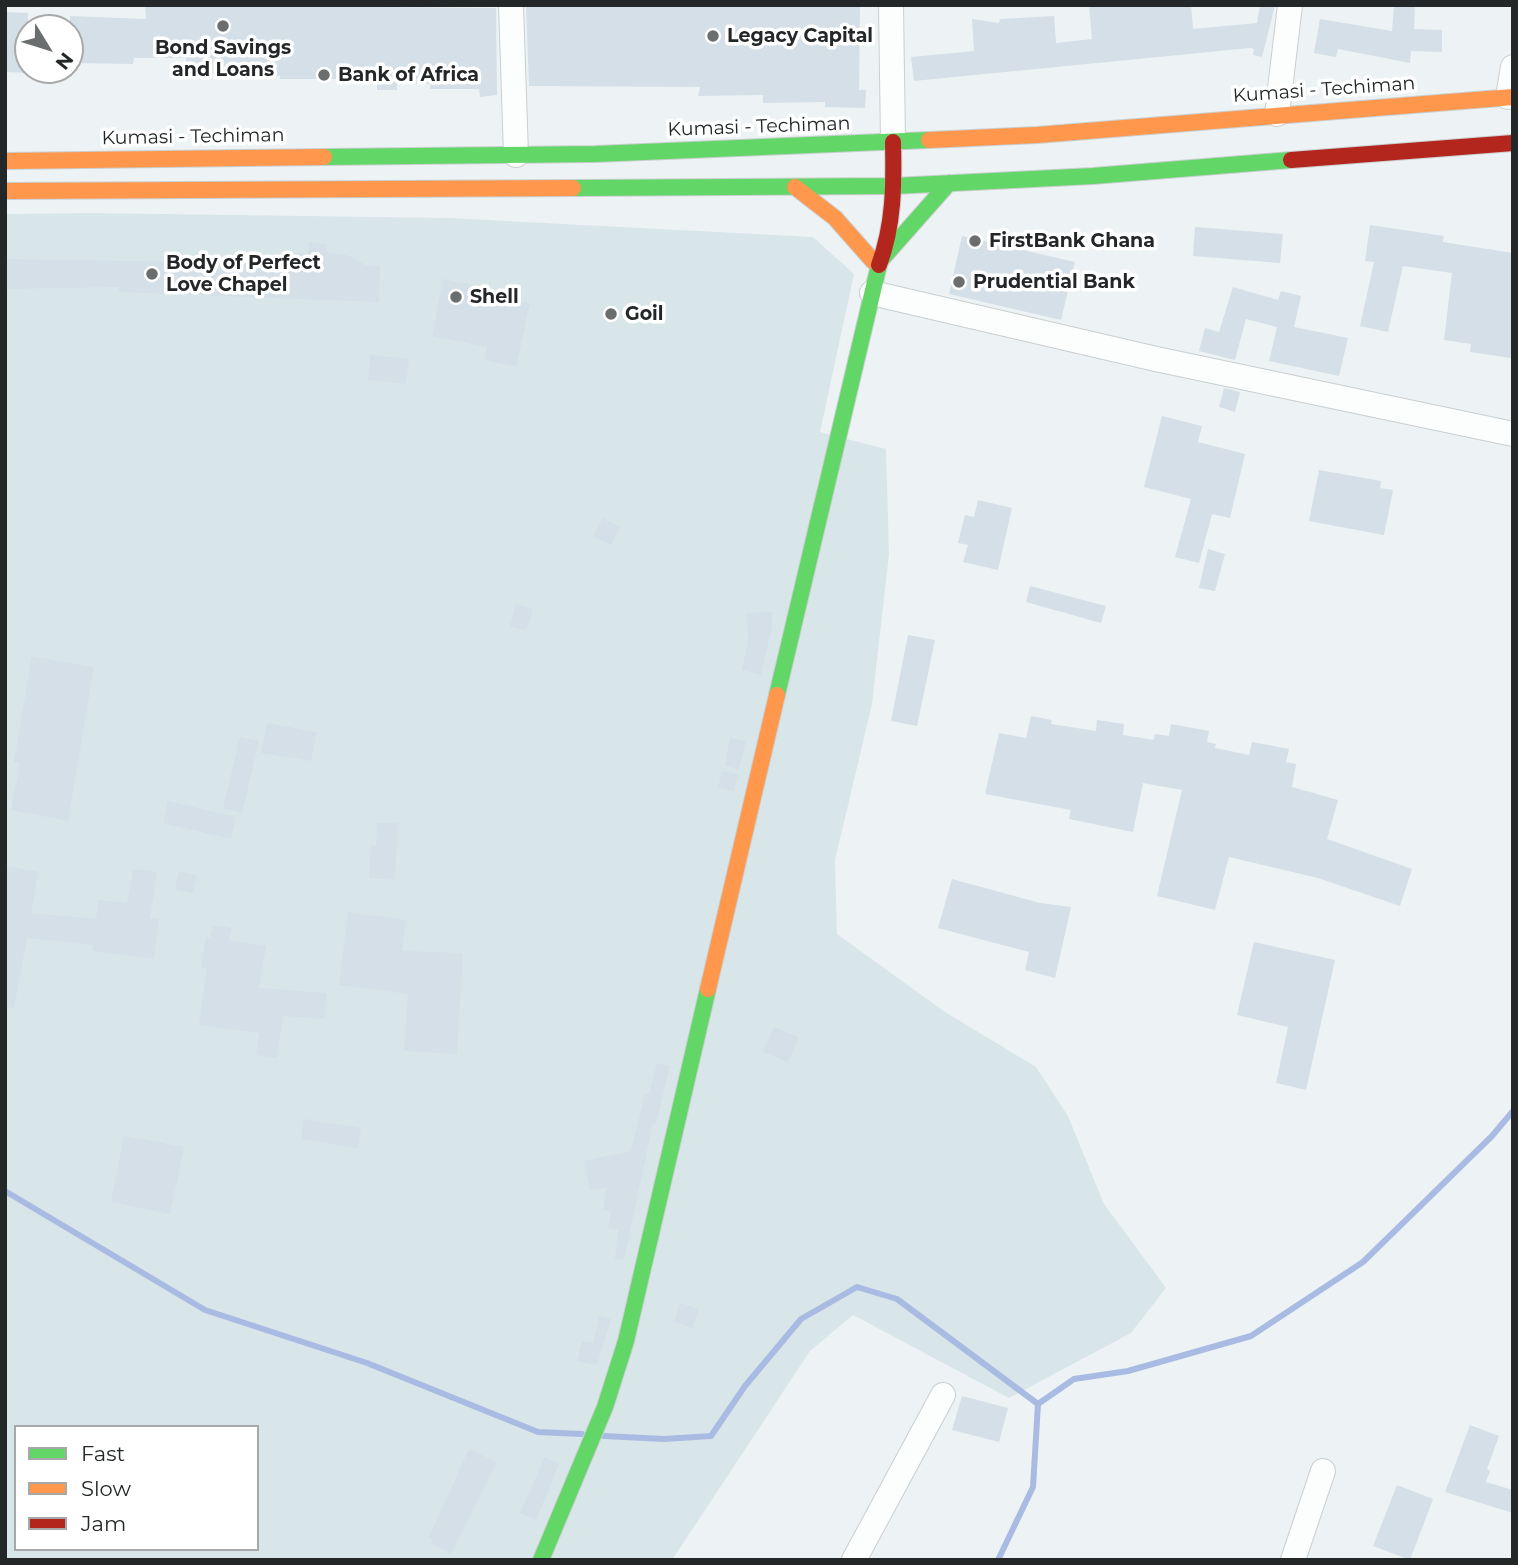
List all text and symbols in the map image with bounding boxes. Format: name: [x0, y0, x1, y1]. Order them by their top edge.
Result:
north arrow: [14, 14, 84, 84]
marker: Bond Savings and Loans: [215, 18, 231, 34]
place label: Legacy Capital: [727, 25, 873, 47]
marker: Legacy Capital: [705, 28, 721, 44]
place label: Bond Savings and Loans: [155, 37, 291, 81]
text: N: [51, 48, 78, 74]
place label: Bank of Africa: [338, 64, 479, 86]
marker: Bank of Africa: [316, 67, 332, 83]
street label: Kumasi - Techiman: [1232, 72, 1416, 108]
street label: Kumasi - Techiman: [667, 112, 851, 142]
street label: Kumasi - Techiman: [101, 124, 285, 150]
place label: FirstBank Ghana: [989, 230, 1155, 252]
marker: FirstBank Ghana: [967, 233, 983, 249]
place label: Body of Perfect Love Chapel: [166, 252, 321, 296]
marker: Body of Perfect Love Chapel: [144, 266, 160, 282]
place label: Prudential Bank: [973, 271, 1135, 293]
marker: Prudential Bank: [951, 274, 967, 290]
place label: Shell: [470, 286, 519, 308]
marker: Shell: [448, 289, 464, 305]
place label: Goil: [625, 303, 664, 325]
marker: Goil: [603, 306, 619, 322]
legend: [14, 1425, 259, 1551]
text: Fast: [81, 1441, 125, 1466]
text: Slow: [81, 1476, 131, 1501]
text: Jam: [81, 1511, 126, 1536]

